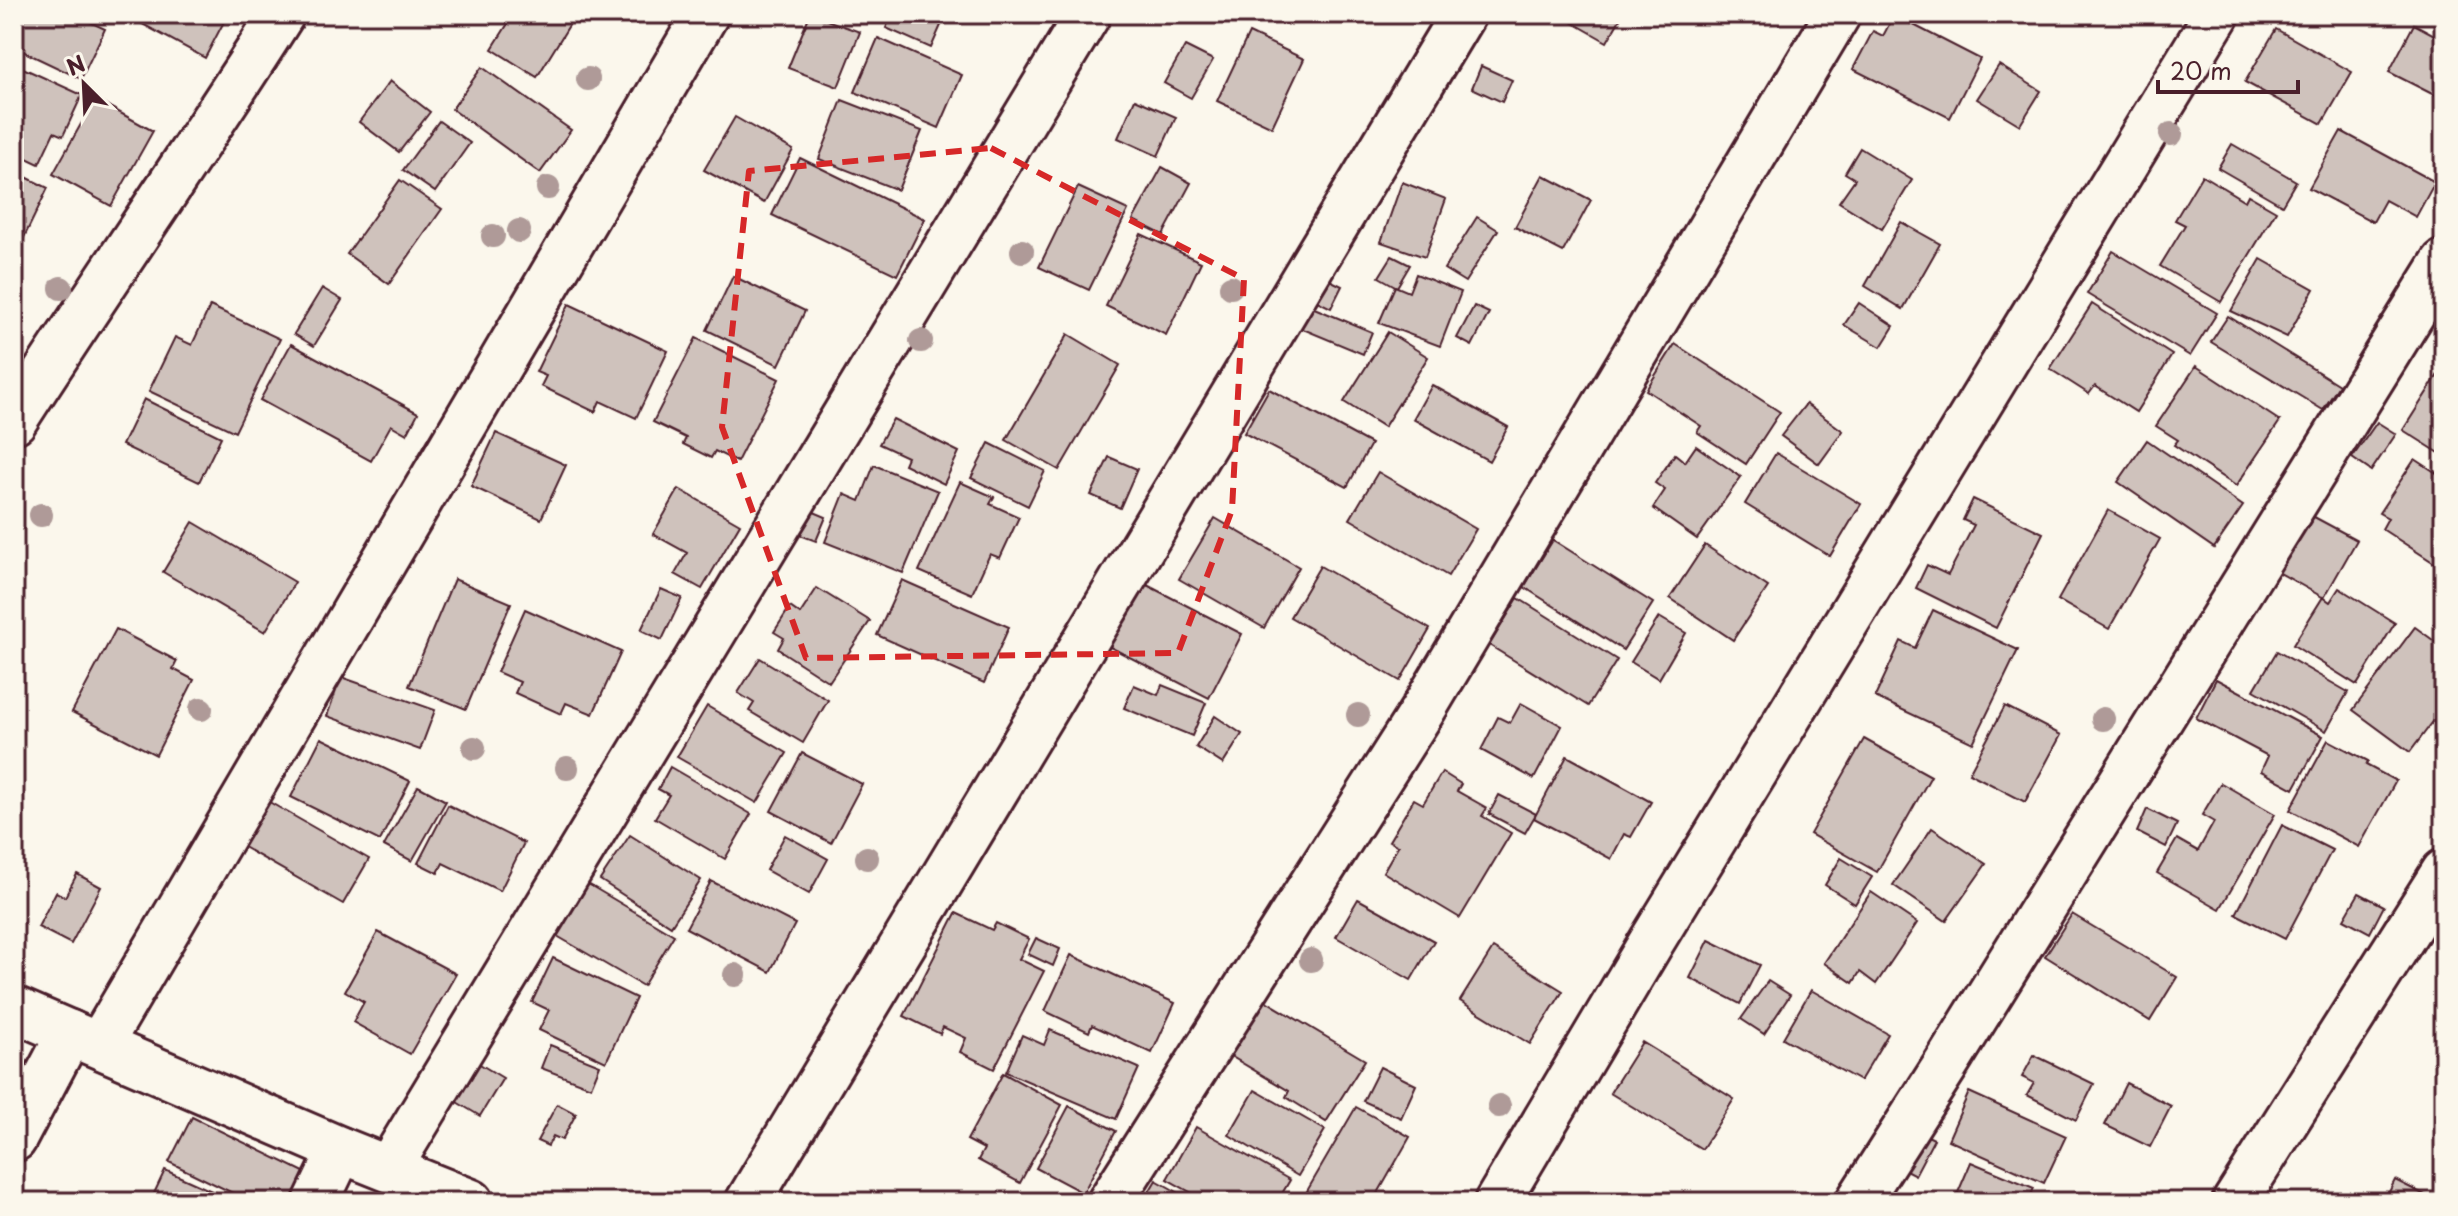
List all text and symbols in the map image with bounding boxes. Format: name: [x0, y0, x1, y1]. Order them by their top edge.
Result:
north arrow: [44, 44, 124, 124]
scale bar: [2158, 44, 2298, 94]
text: N: [61, 46, 90, 83]
text: 20 m: [2170, 52, 2232, 88]

